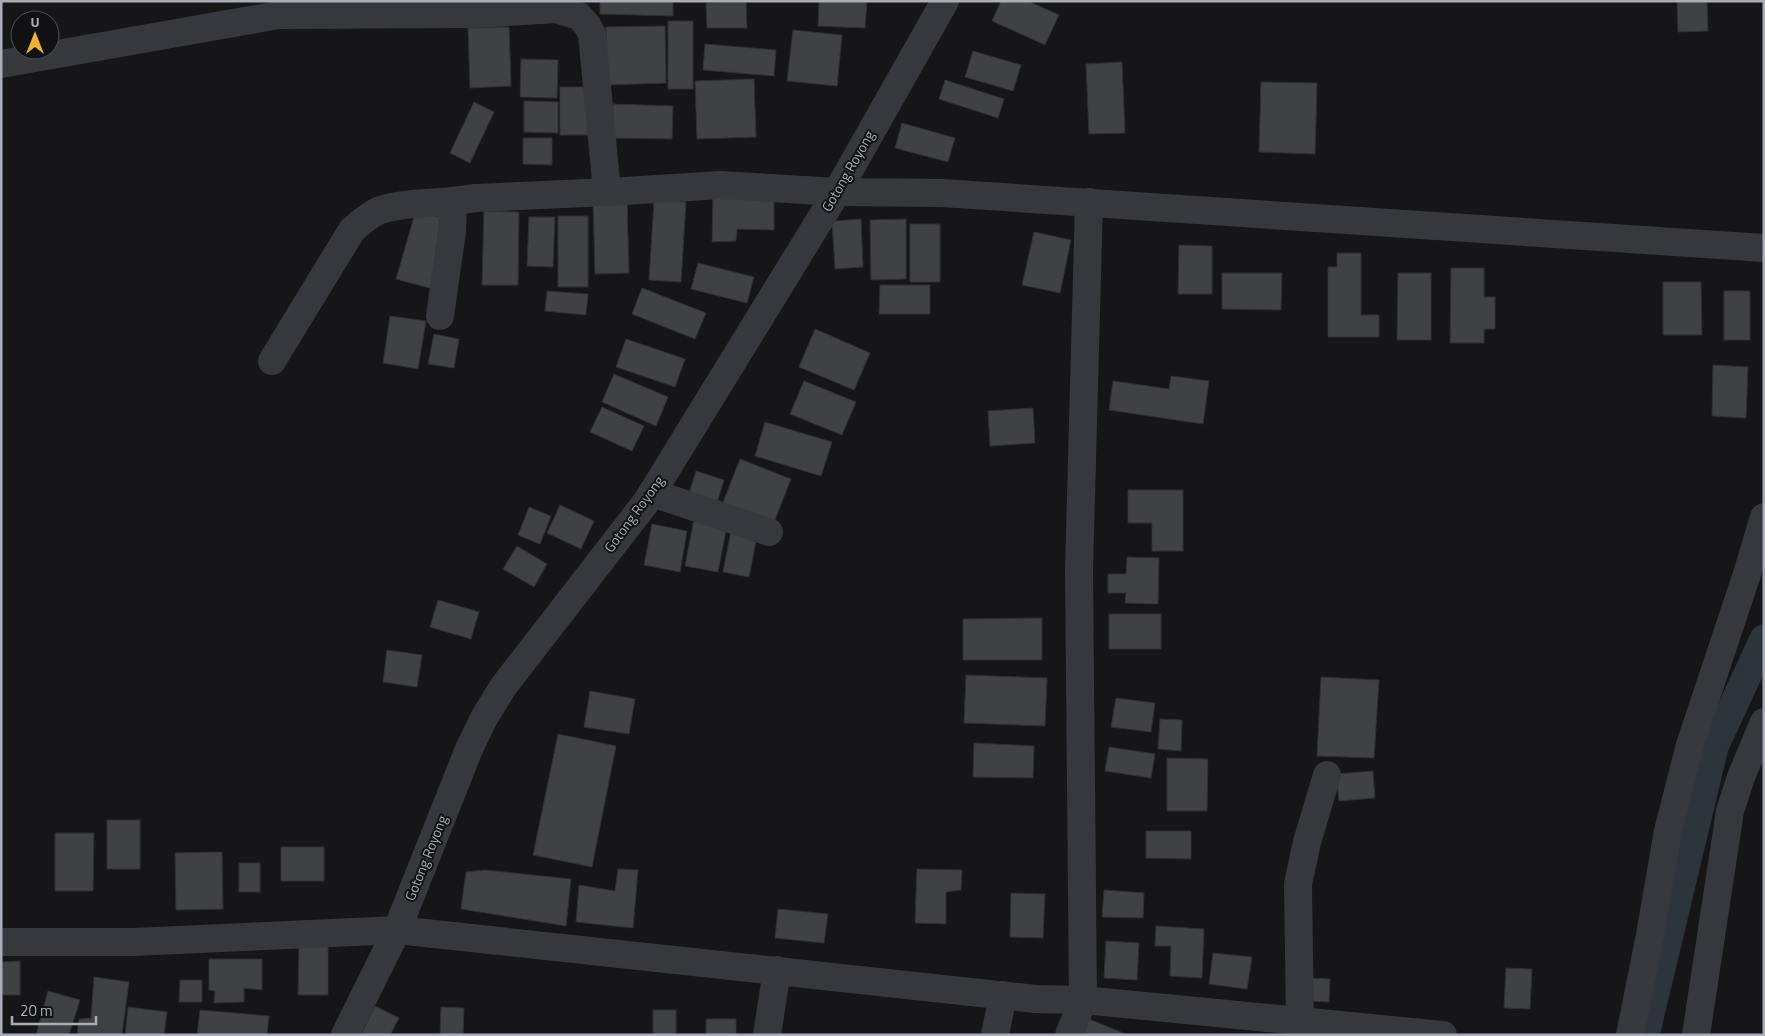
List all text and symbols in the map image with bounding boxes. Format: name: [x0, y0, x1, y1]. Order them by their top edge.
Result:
north arrow: [10, 10, 60, 60]
text: U: [30, 11, 40, 32]
street label: Gotong Royong: [816, 126, 879, 215]
street label: Gotong Royong: [598, 471, 669, 557]
street label: Gotong Royong: [399, 812, 452, 904]
scale bar: [12, 994, 96, 1026]
text: 20 m: [20, 999, 53, 1022]

